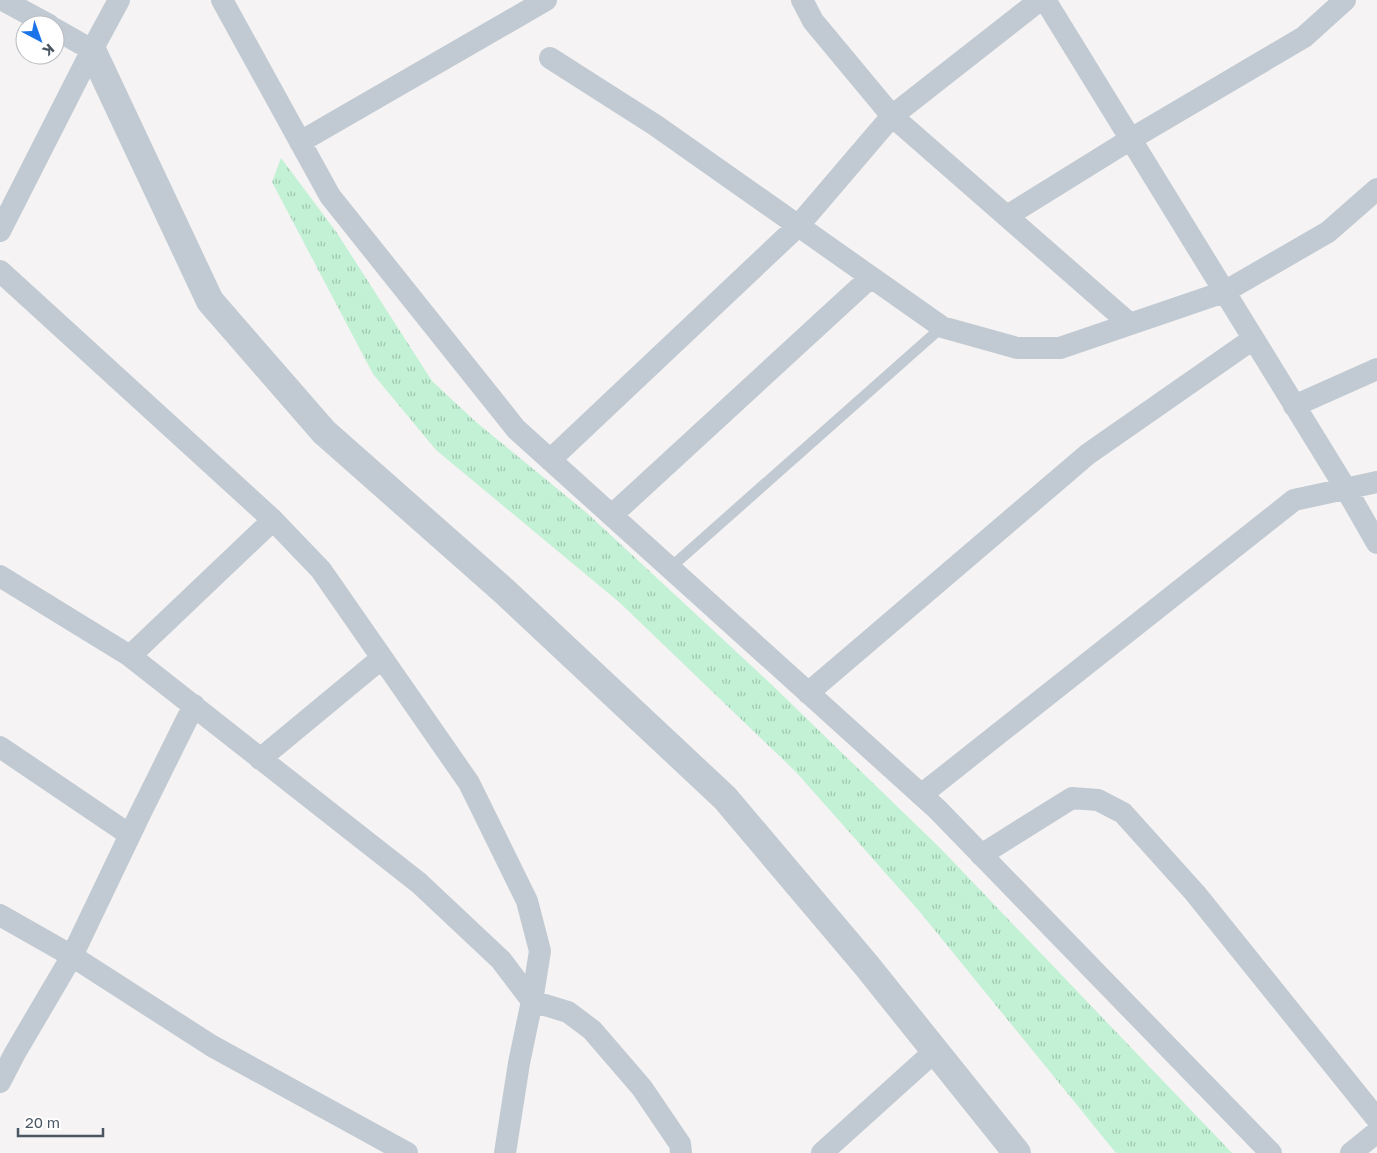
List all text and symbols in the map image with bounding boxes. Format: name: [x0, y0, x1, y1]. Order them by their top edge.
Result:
north arrow: [15, 15, 65, 65]
text: K: [39, 40, 58, 60]
scale bar: [18, 1106, 102, 1138]
text: 20 m: [25, 1113, 60, 1131]

